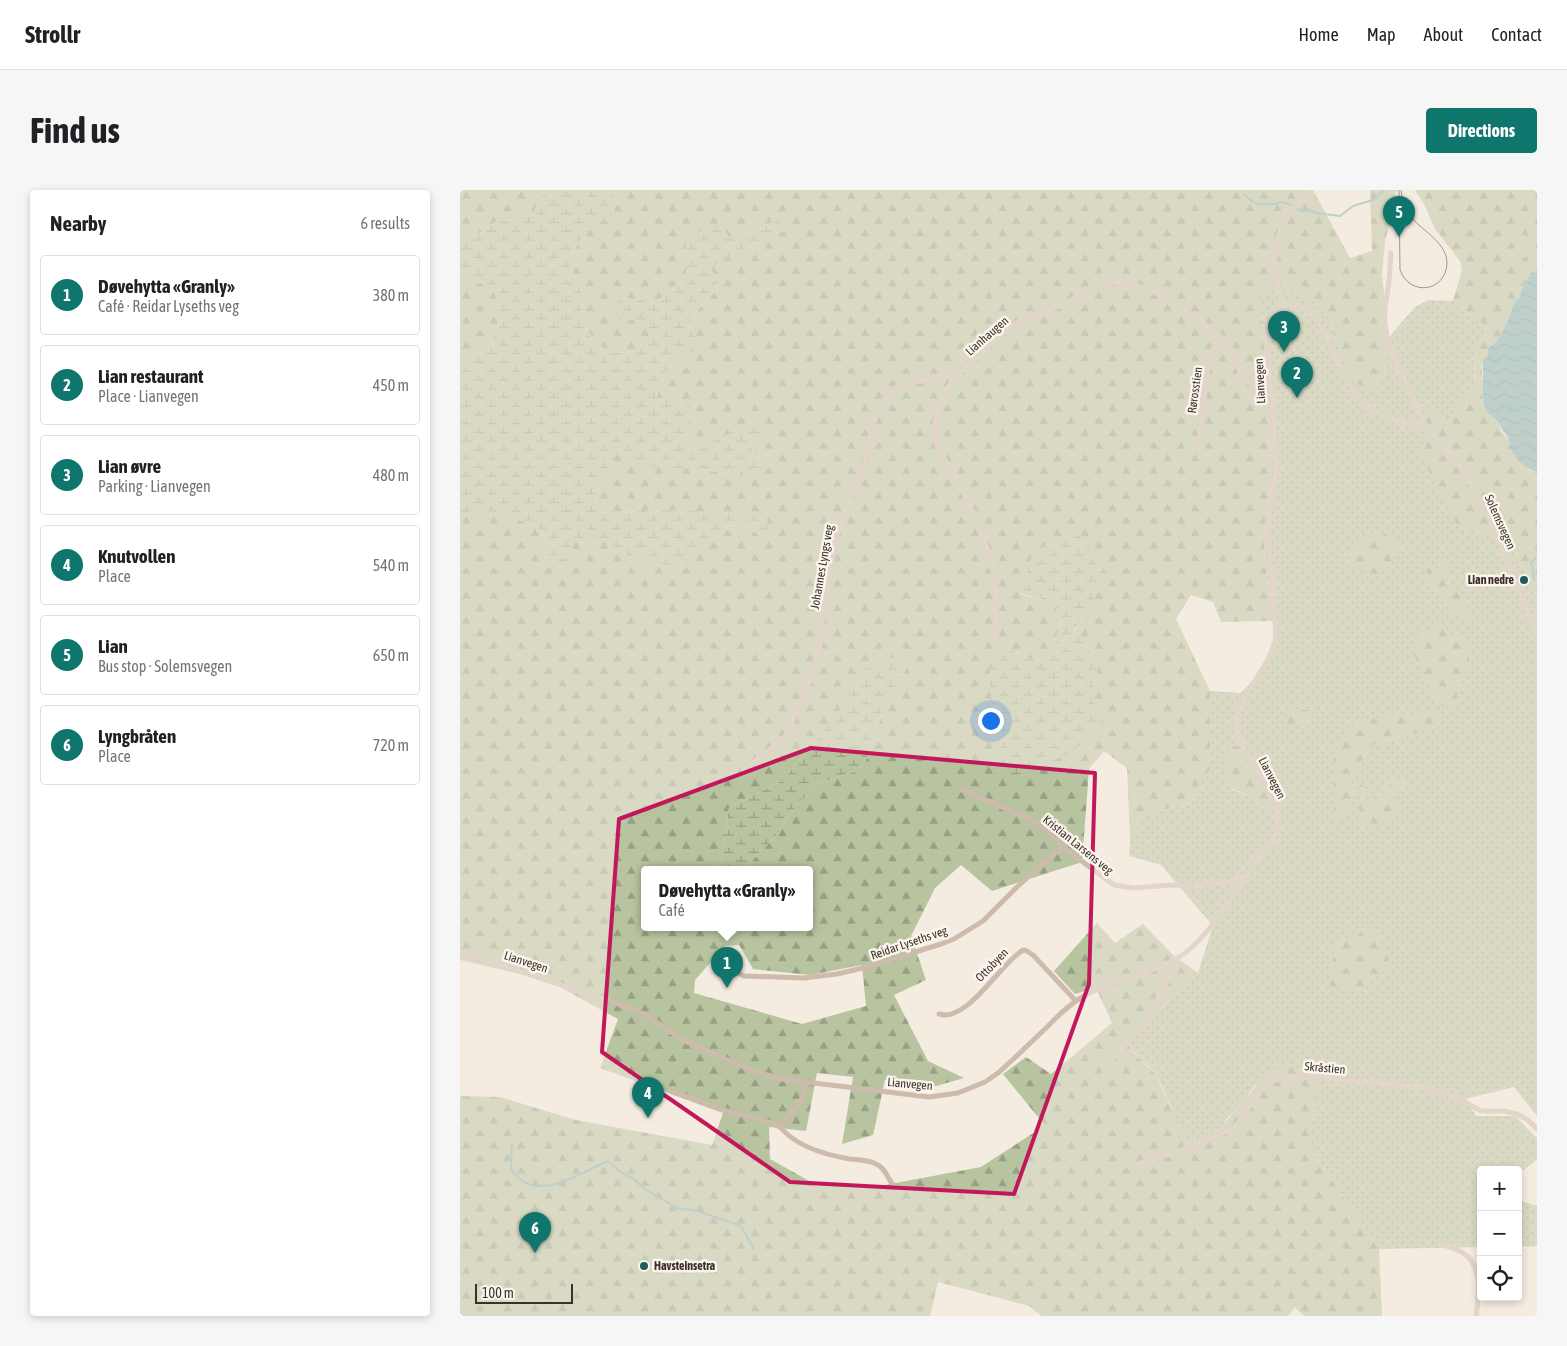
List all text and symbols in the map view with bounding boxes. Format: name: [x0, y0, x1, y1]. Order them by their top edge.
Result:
text: Strollr: [25, 21, 80, 48]
text: Home: [1299, 24, 1339, 45]
text: Map: [1367, 24, 1396, 45]
text: About: [1424, 24, 1463, 45]
text: Contact: [1491, 24, 1542, 45]
button: Directions: [1426, 108, 1537, 153]
text: Find us: [30, 110, 120, 150]
pin: 5: [1383, 196, 1415, 237]
text: Nearby: [50, 211, 106, 235]
text: 6 results: [360, 214, 410, 232]
text: Døvehytta «Granly»: [98, 275, 235, 297]
text: 1: [63, 286, 71, 304]
text: 380 m: [373, 286, 409, 304]
text: Café · Reidar Lyseths veg: [98, 297, 239, 315]
pin: 3: [1268, 311, 1300, 352]
street label: Lianhaugen: [963, 314, 1011, 358]
pin: 2: [1281, 357, 1313, 398]
street label: Lianvegen: [1252, 358, 1268, 404]
text: Lian restaurant: [98, 365, 204, 387]
street label: Rørosstien: [1185, 366, 1205, 414]
text: 2: [63, 376, 71, 394]
text: 450 m: [373, 376, 409, 394]
text: Place · Lianvegen: [98, 387, 199, 405]
text: Lian øvre: [98, 455, 161, 477]
text: 3: [63, 466, 71, 484]
text: 480 m: [373, 466, 409, 484]
text: Parking · Lianvegen: [98, 477, 211, 495]
street label: Solemsvegen: [1482, 492, 1518, 552]
street label: Johannes Lyngs veg: [808, 523, 836, 610]
text: Knutvollen: [98, 545, 175, 567]
text: 4: [63, 556, 71, 574]
text: 540 m: [373, 556, 409, 574]
text: Place: [98, 567, 131, 585]
place label: Lian nedre: [1468, 573, 1515, 587]
marker: Lian nedre: [1518, 574, 1530, 586]
text: Lian: [98, 635, 128, 657]
text: 5: [63, 646, 71, 664]
text: 650 m: [373, 646, 409, 664]
text: Bus stop · Solemsvegen: [98, 657, 232, 675]
your location: [978, 708, 1004, 734]
text: Lyngbråten: [98, 725, 176, 747]
text: 6: [63, 736, 71, 754]
text: 720 m: [373, 736, 409, 754]
text: Place: [98, 747, 131, 765]
street label: Lianvegen: [1255, 755, 1289, 801]
street label: Kristian Larsens veg: [1040, 812, 1117, 878]
popup: [641, 866, 813, 931]
text: Døvehytta «Granly»: [659, 879, 795, 901]
text: Café: [659, 901, 685, 919]
street label: Reidar Lyseths veg: [869, 923, 950, 963]
street label: Ottobyen: [973, 945, 1011, 985]
pin: 1: [711, 947, 743, 988]
street label: Lianvegen: [502, 948, 550, 976]
street label: Skråstien: [1304, 1059, 1346, 1077]
street label: Lianvegen: [887, 1075, 933, 1093]
pin: 4: [632, 1077, 664, 1118]
map controls: [1477, 1166, 1522, 1301]
button: +: [1477, 1166, 1522, 1211]
button: −: [1477, 1211, 1522, 1256]
pin: 6: [519, 1212, 551, 1253]
button: locate: [1477, 1256, 1522, 1301]
place label: Havsteinsetra: [654, 1259, 716, 1273]
marker: Havsteinsetra: [638, 1260, 650, 1272]
scale bar: [475, 1281, 572, 1304]
text: 100 m: [482, 1285, 514, 1301]

